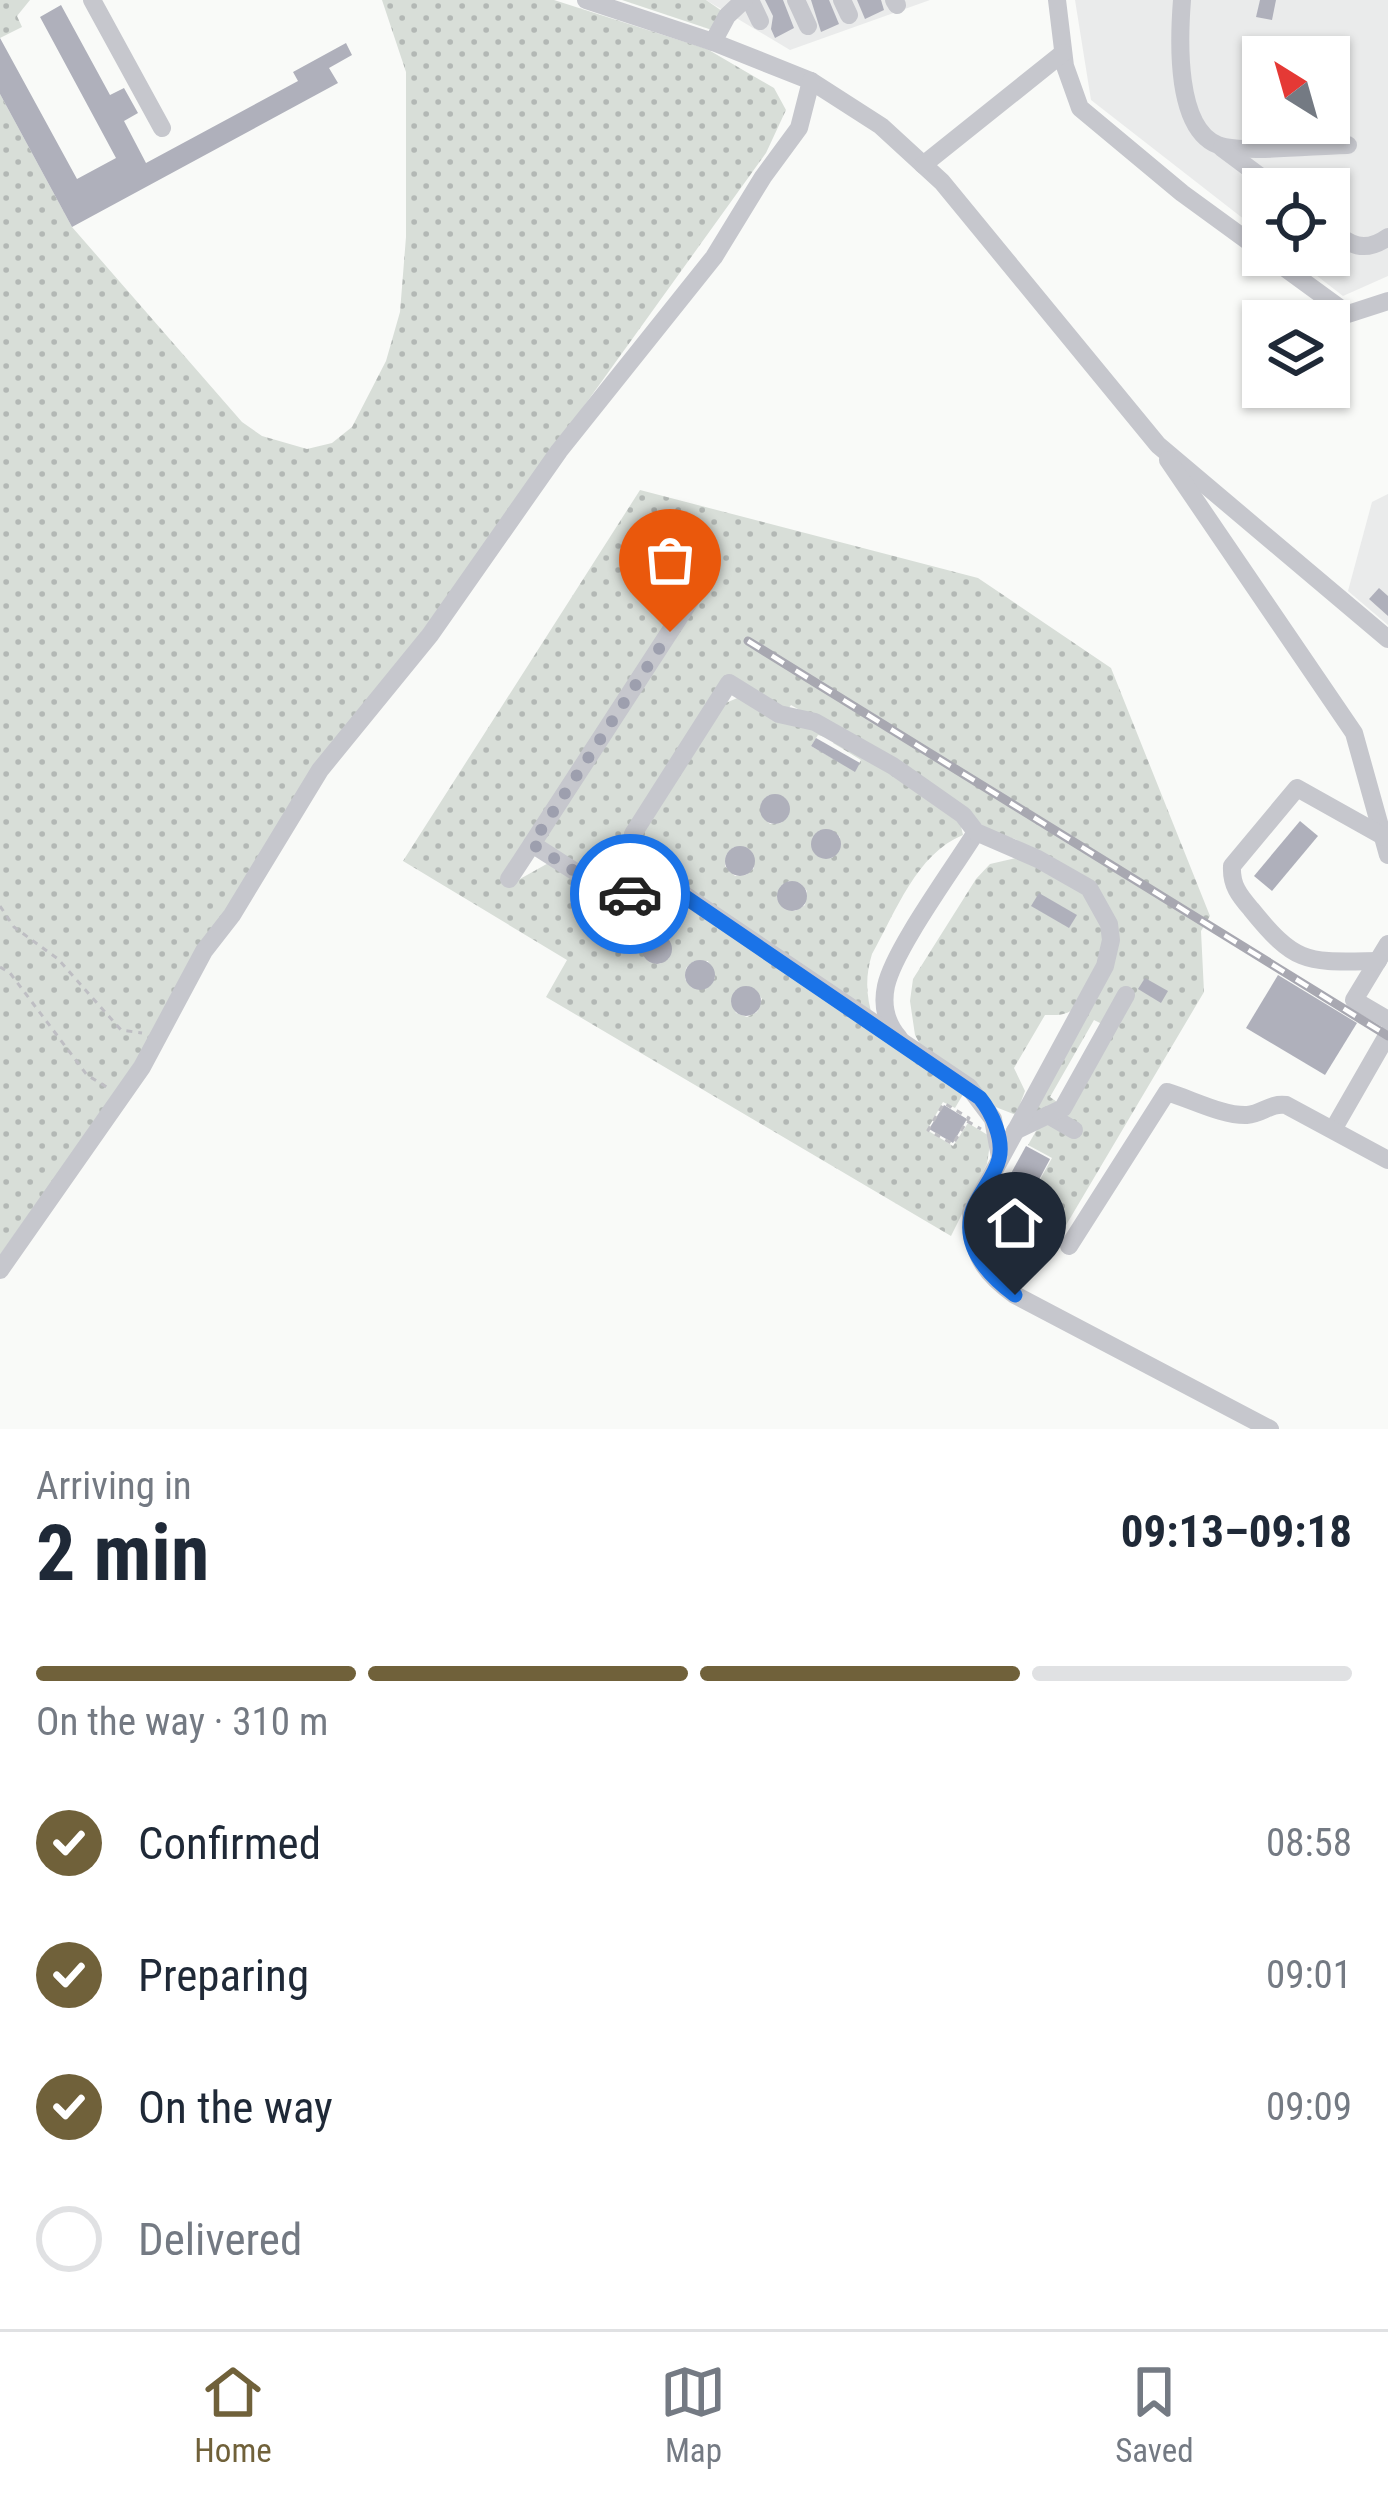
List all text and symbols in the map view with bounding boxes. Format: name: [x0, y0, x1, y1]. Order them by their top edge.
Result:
north arrow: [1242, 36, 1350, 144]
map controls: [1242, 36, 1350, 408]
button: locate: [1242, 168, 1350, 276]
button: layers: [1242, 300, 1350, 408]
pin: [619, 509, 721, 632]
icon: bag: [637, 527, 703, 593]
courier: [570, 834, 690, 954]
icon: car: [597, 861, 663, 927]
pin: [964, 1172, 1066, 1295]
icon: home: [982, 1190, 1048, 1256]
text: Arriving in: [36, 1463, 192, 1509]
text: 09:13–09:18: [1121, 1505, 1352, 1558]
text: 2 min: [36, 1508, 209, 1599]
text: On the way · 310 m: [36, 1699, 328, 1745]
icon: check: [36, 1810, 102, 1876]
text: Confirmed: [138, 1817, 321, 1870]
text: 08:58: [1266, 1820, 1352, 1866]
icon: check: [36, 1942, 102, 2008]
text: Preparing: [138, 1949, 309, 2002]
text: 09:01: [1266, 1952, 1352, 1998]
icon: check: [36, 2074, 102, 2140]
text: On the way: [138, 2081, 333, 2134]
text: 09:09: [1266, 2084, 1352, 2130]
text: Delivered: [138, 2213, 302, 2266]
tab: Home: [194, 2359, 272, 2470]
tab: Map: [660, 2359, 726, 2470]
tab: Saved: [1115, 2359, 1194, 2470]

